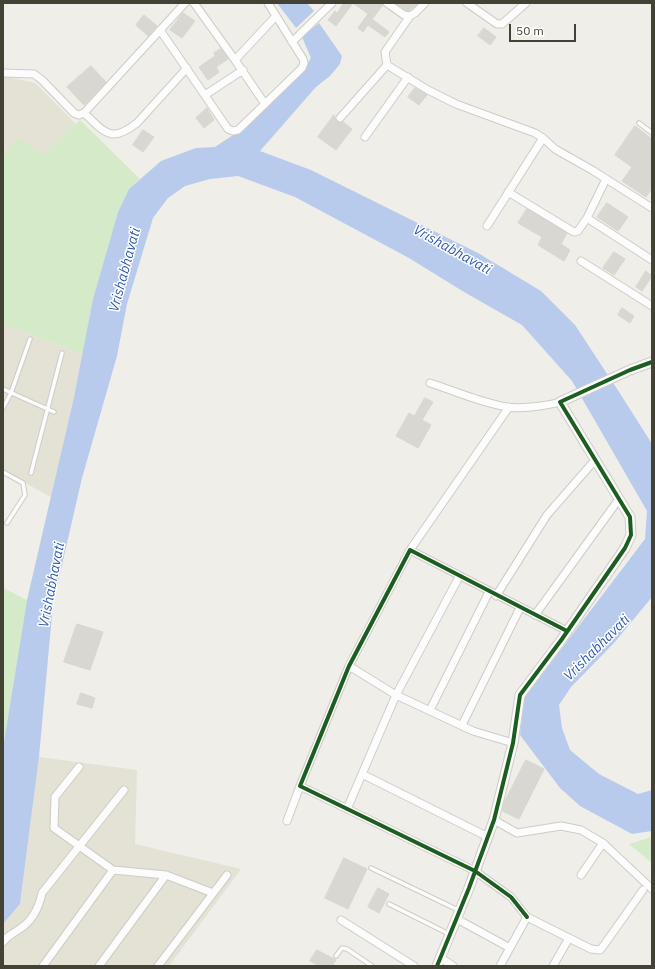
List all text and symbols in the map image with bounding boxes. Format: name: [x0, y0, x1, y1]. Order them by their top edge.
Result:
scale bar: [511, 16, 578, 42]
text: 50 m: [516, 23, 544, 38]
water label: Vrishabhavati: [410, 222, 494, 278]
water label: Vrishabhavati: [106, 226, 144, 314]
water label: Vrishabhavati: [36, 541, 68, 629]
water label: Vrishabhavati: [560, 611, 634, 685]

